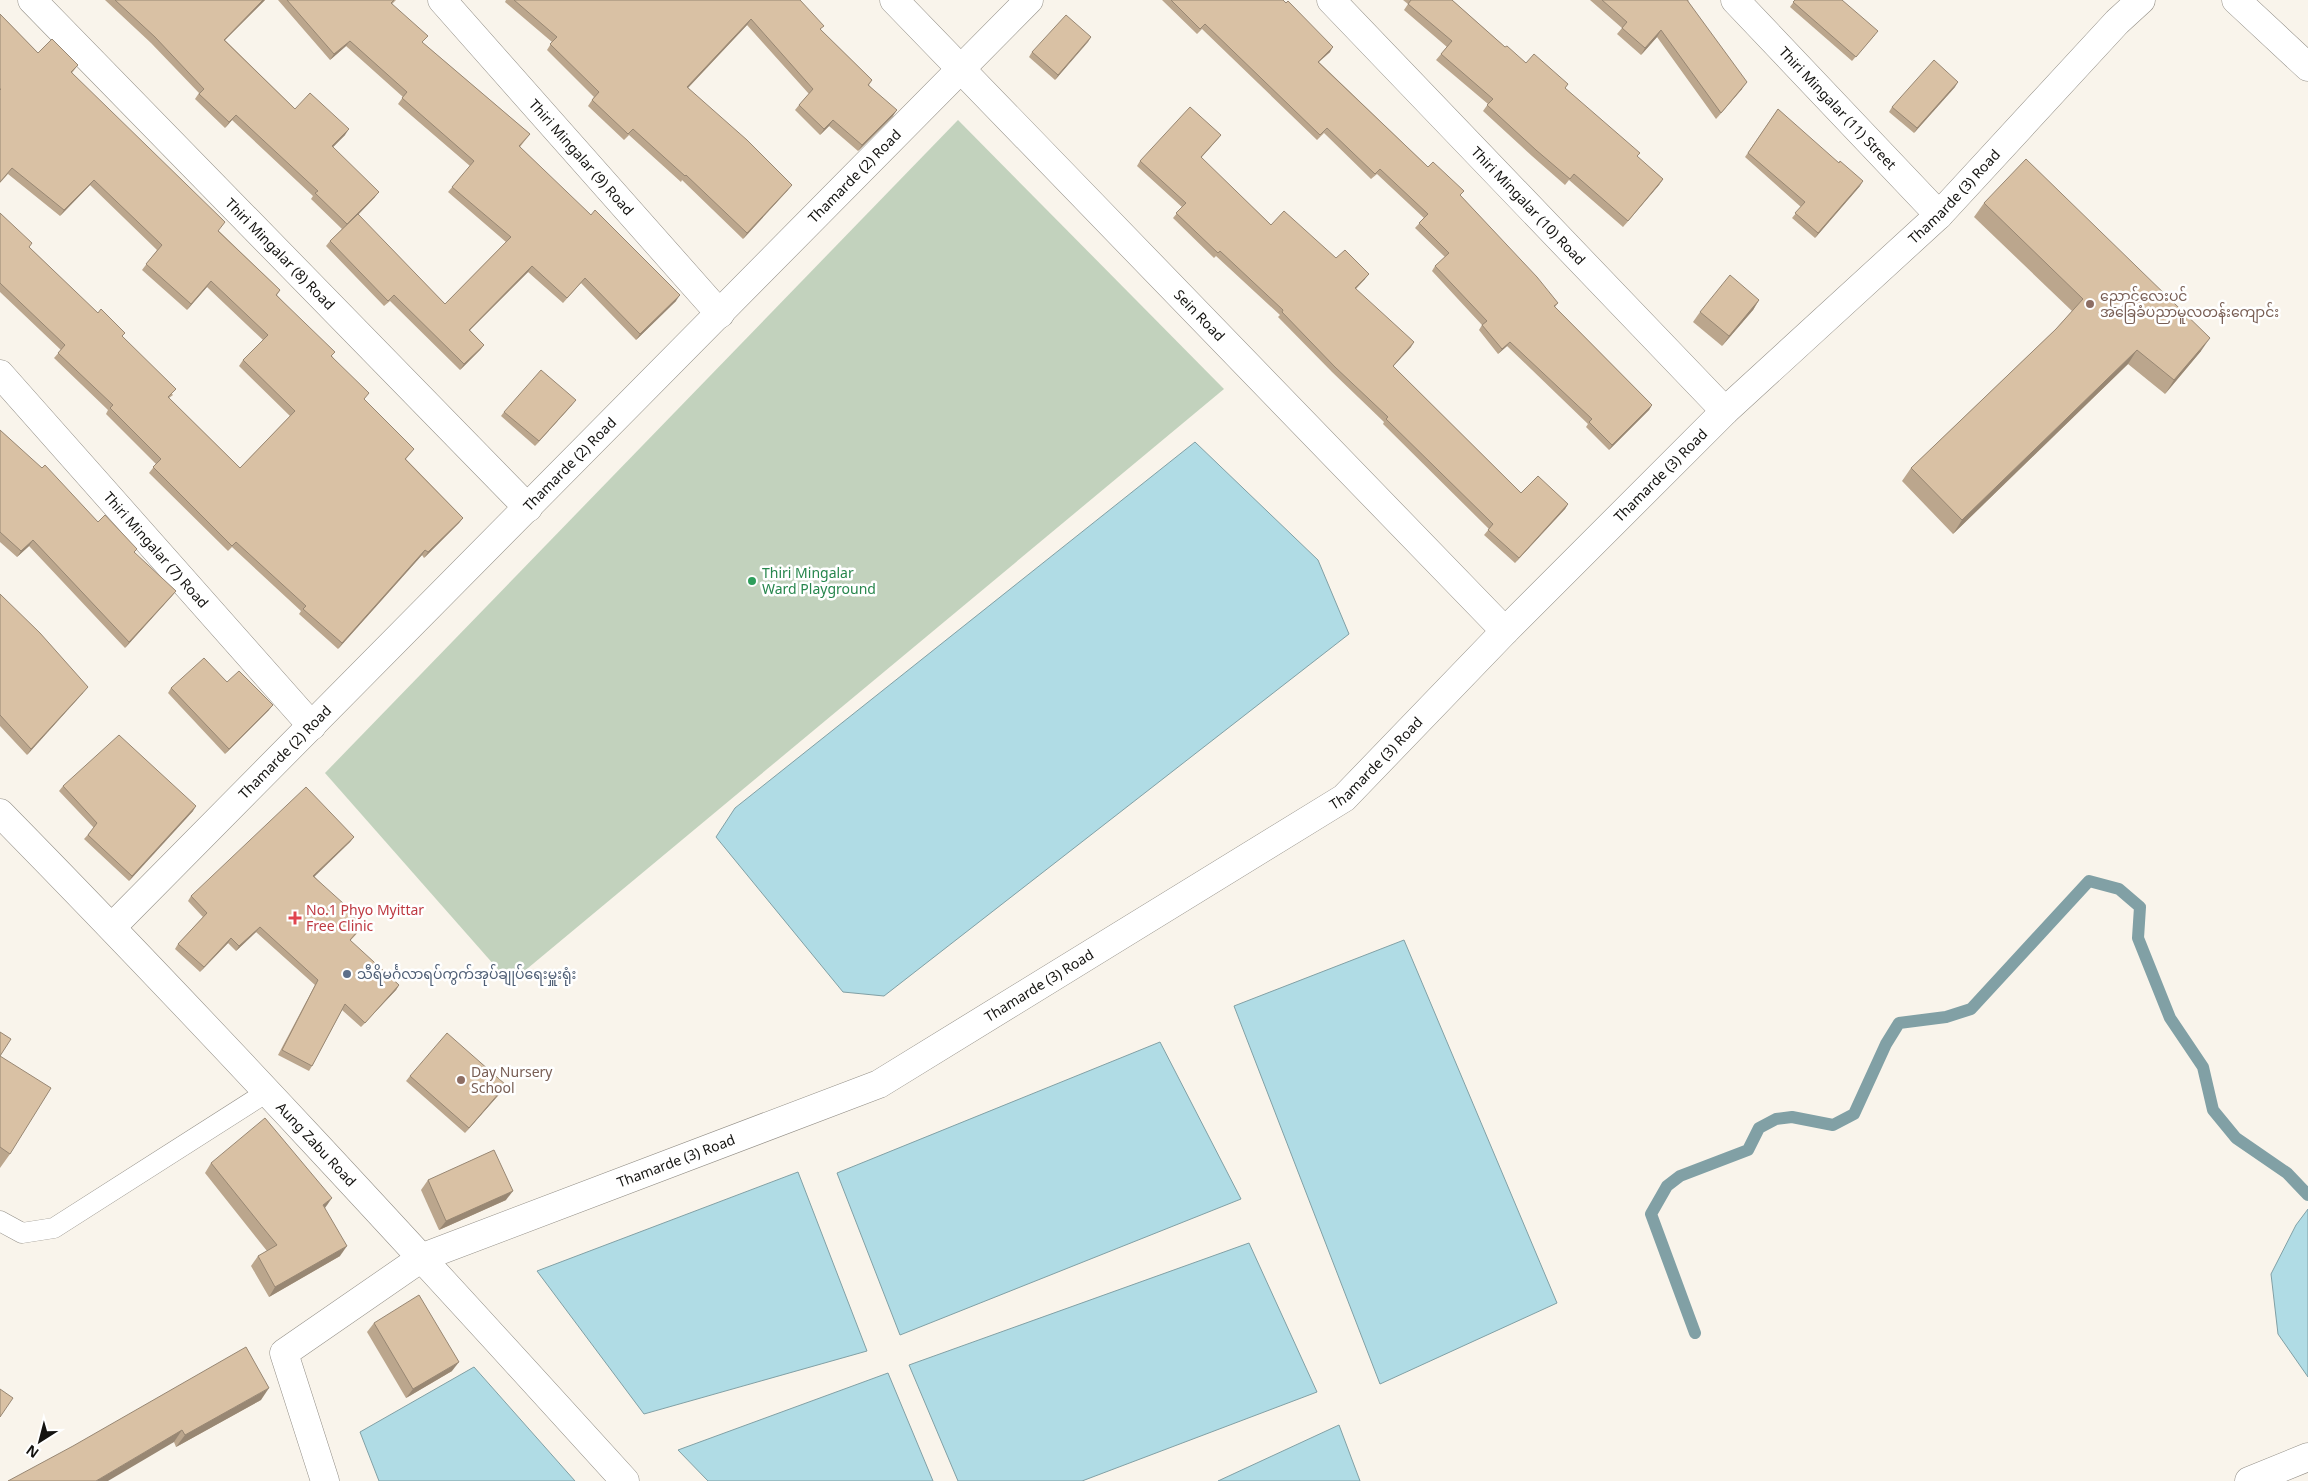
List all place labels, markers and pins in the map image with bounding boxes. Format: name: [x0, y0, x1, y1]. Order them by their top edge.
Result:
place label: ညောင်လေးပင် အခြေခံပညာမူလတန်းကျောင်း: [2100, 286, 2279, 324]
marker: ညောင်လေးပင် အခြေခံပညာမူလတန်းကျောင်း: [2084, 298, 2096, 310]
place label: Thiri Mingalar Ward Playground: [762, 563, 876, 598]
marker: Thiri Mingalar Ward Playground: [746, 575, 758, 587]
place label: No.1 Phyo Myittar Free Clinic: [306, 900, 424, 935]
marker: No.1 Phyo Myittar Free Clinic: [288, 911, 302, 925]
place label: သီရိမင်္ဂလာရပ်ကွက်အုပ်ချုပ်ရေးမှူးရုံး: [357, 964, 576, 986]
marker: သီရိမင်္ဂလာရပ်ကွက်အုပ်ချုပ်ရေးမှူးရုံး: [341, 968, 353, 980]
place label: Day Nursery School: [471, 1062, 553, 1097]
marker: Day Nursery School: [455, 1074, 467, 1086]

